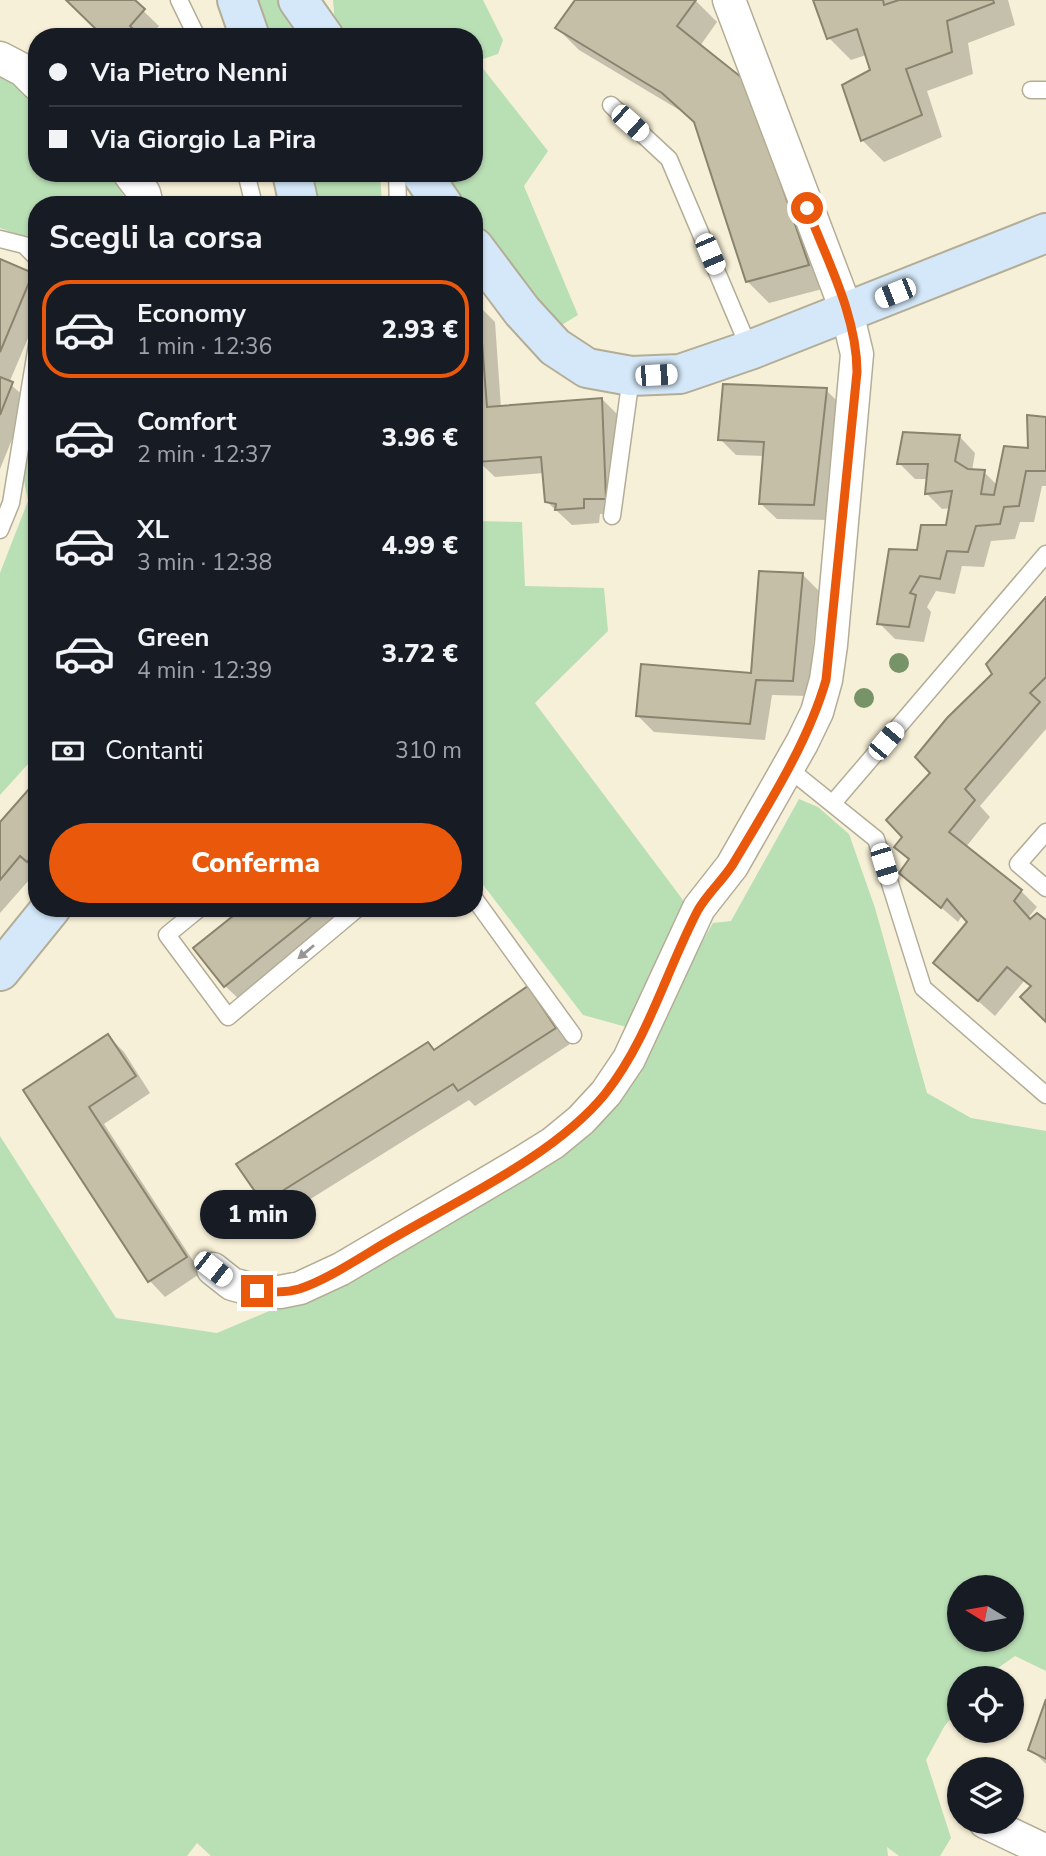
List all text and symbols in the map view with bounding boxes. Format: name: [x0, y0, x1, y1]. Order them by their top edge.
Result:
text: Via Pietro Nenni: [91, 55, 288, 90]
car: [608, 101, 653, 145]
text: Via Giorgio La Pira: [91, 122, 316, 157]
route start: [791, 192, 823, 224]
text: Scegli la corsa: [49, 216, 263, 259]
car: [693, 231, 728, 277]
car: [872, 275, 919, 311]
text: Economy: [137, 296, 246, 331]
icon: car: [53, 298, 116, 361]
text: 2.93 €: [382, 312, 458, 347]
text: 1 min · 12:36: [137, 331, 272, 362]
car: [635, 363, 678, 387]
text: Comfort: [137, 404, 237, 439]
icon: car: [53, 406, 116, 469]
text: 3.96 €: [382, 420, 458, 455]
text: 2 min · 12:37: [137, 439, 272, 470]
text: XL: [137, 512, 169, 547]
icon: car: [53, 514, 116, 577]
text: 4.99 €: [382, 528, 458, 563]
text: 3 min · 12:38: [137, 547, 272, 578]
text: Green: [137, 620, 210, 655]
icon: car: [53, 622, 116, 685]
text: 3.72 €: [382, 636, 458, 671]
text: 4 min · 12:39: [137, 655, 272, 686]
car: [865, 718, 908, 764]
icon: cash: [49, 732, 87, 770]
text: Contanti: [105, 733, 204, 768]
text: 310 m: [395, 735, 462, 766]
button: Conferma: [49, 823, 462, 903]
car: [868, 841, 901, 887]
one-way arrow: [297, 944, 314, 959]
callout: 1 min: [199, 1190, 315, 1238]
text: 1 min: [228, 1199, 288, 1230]
car: [190, 1248, 237, 1290]
route end: [241, 1275, 273, 1307]
north arrow: [947, 1575, 1024, 1652]
map controls: [947, 1575, 1024, 1834]
button: locate: [947, 1666, 1024, 1743]
button: layers: [947, 1757, 1024, 1834]

